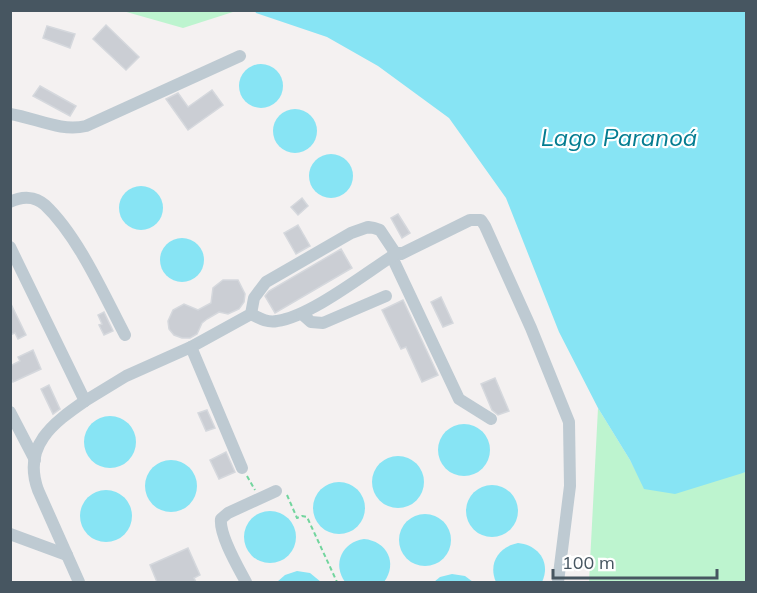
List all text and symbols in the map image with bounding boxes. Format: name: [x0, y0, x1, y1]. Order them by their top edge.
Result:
water label: Lago Paranoá: [541, 122, 697, 152]
scale bar: [553, 542, 716, 580]
text: 100 m: [562, 551, 615, 574]

